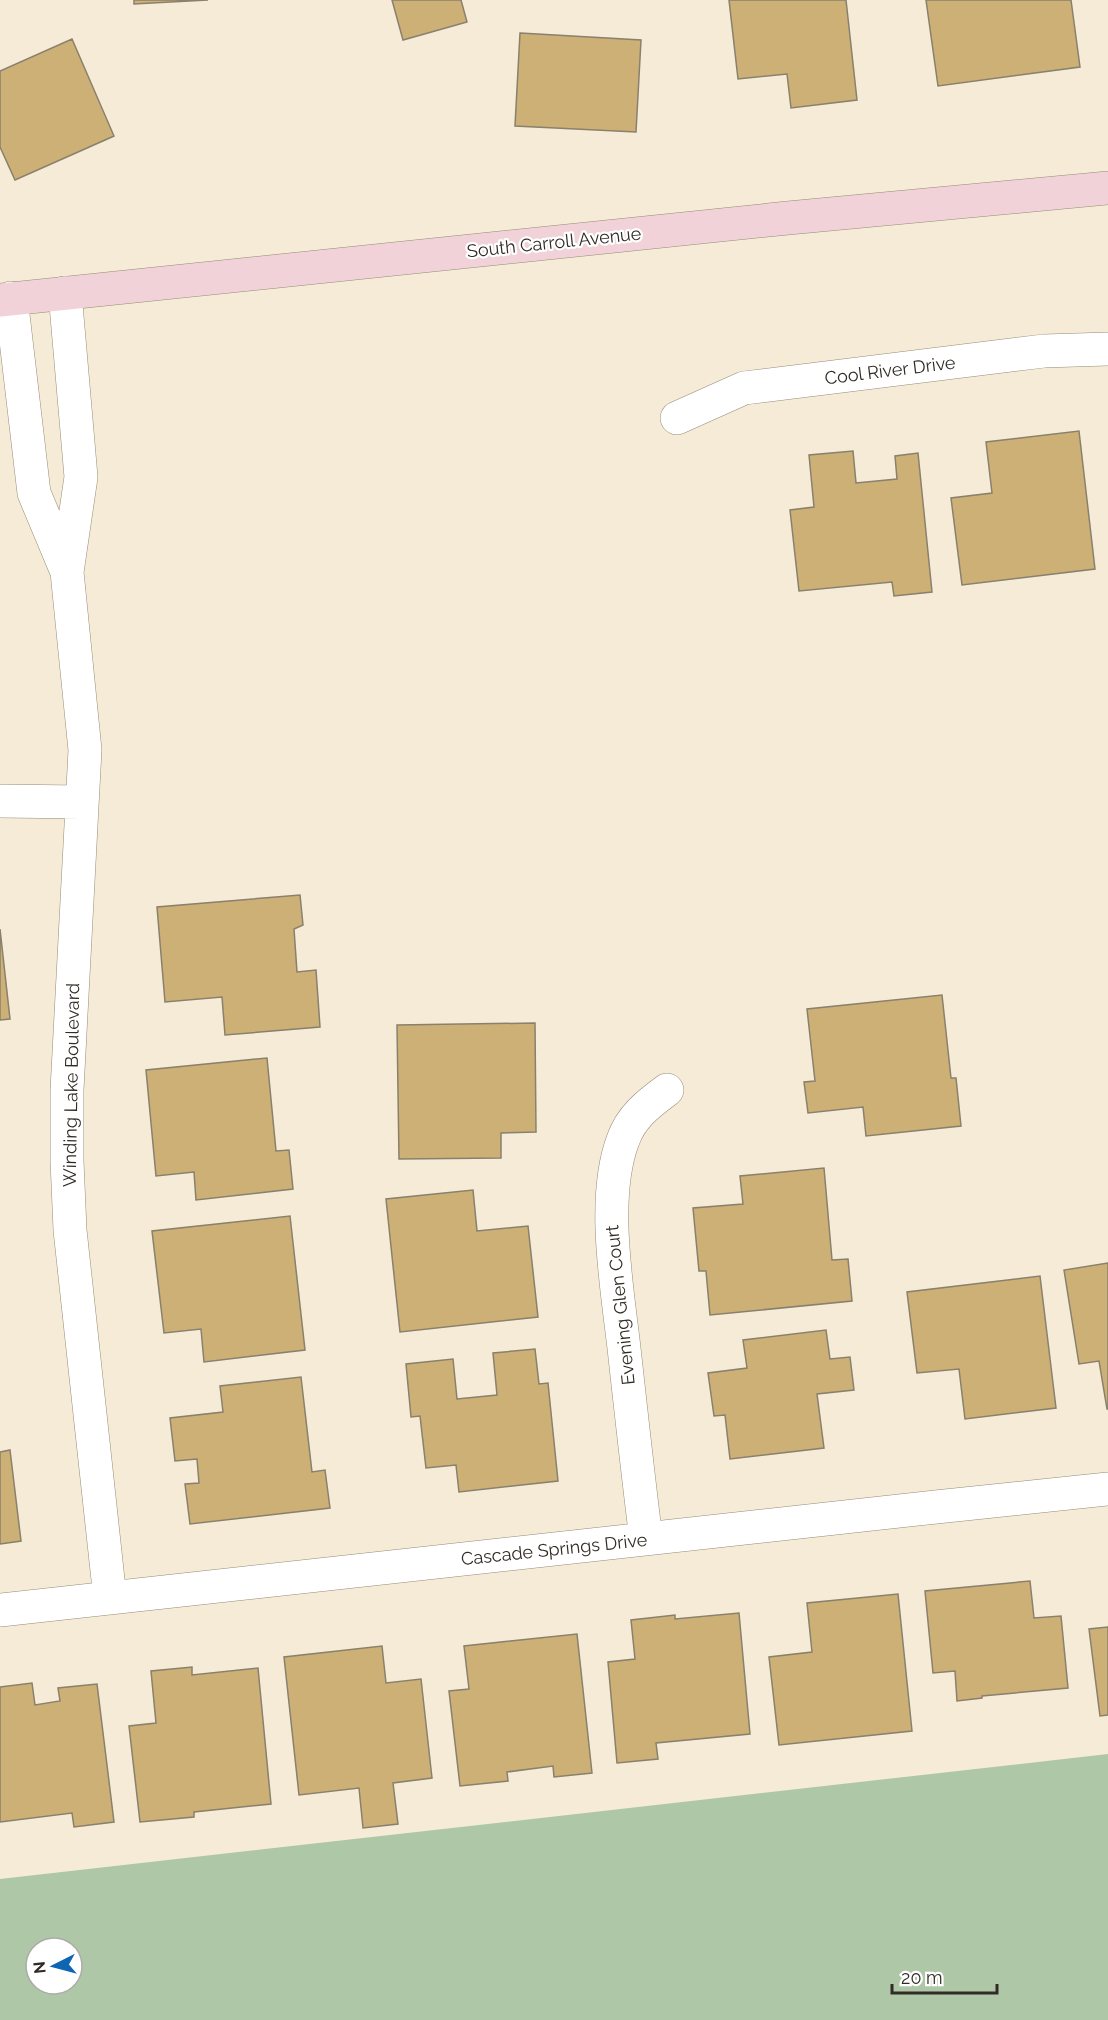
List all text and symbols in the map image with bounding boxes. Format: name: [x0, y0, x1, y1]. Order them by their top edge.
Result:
street label: South Carroll Avenue: [466, 222, 643, 262]
street label: Cool River Drive: [823, 352, 957, 388]
street label: Winding Lake Boulevard: [59, 983, 83, 1187]
street label: Evening Glen Court: [601, 1224, 639, 1386]
street label: Cascade Springs Drive: [460, 1529, 649, 1569]
north arrow: [24, 1936, 84, 1996]
scale bar: [892, 1957, 997, 1995]
text: N: [29, 1960, 50, 1975]
text: 20 m: [901, 1967, 943, 1988]

